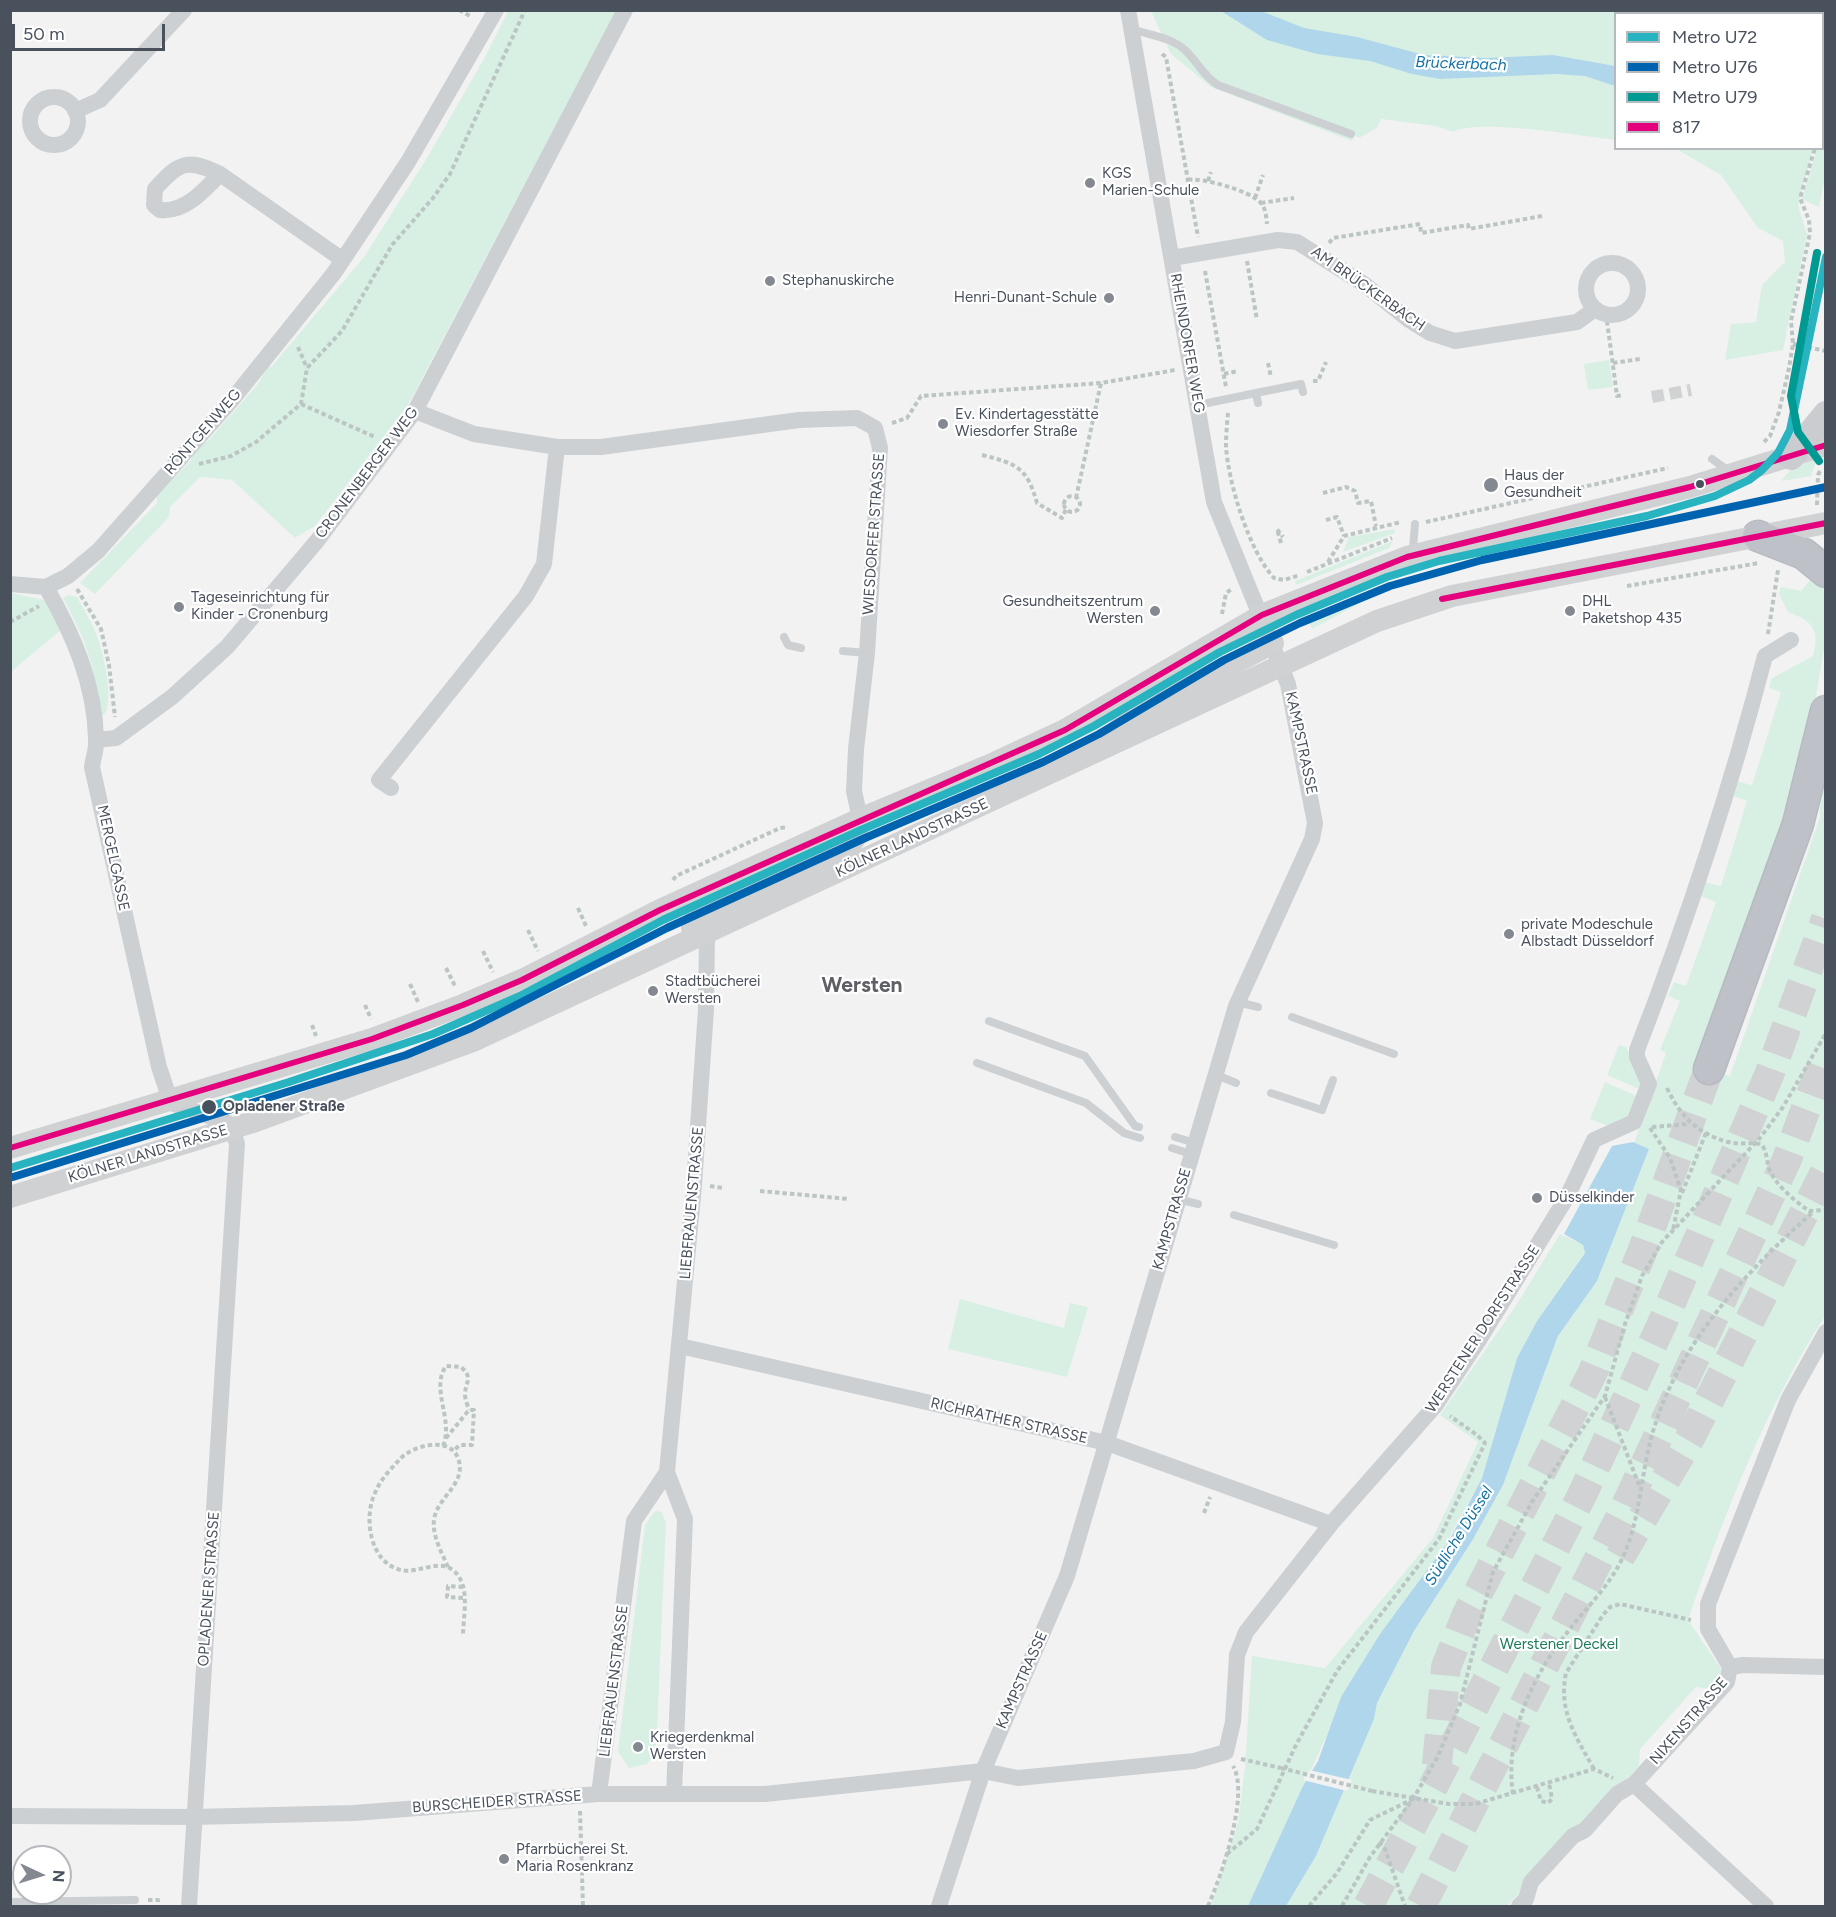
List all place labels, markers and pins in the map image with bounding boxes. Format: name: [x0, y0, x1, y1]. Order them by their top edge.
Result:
place label: KGS Marien-Schule: [1102, 165, 1199, 200]
marker: KGS Marien-Schule: [1083, 176, 1097, 190]
place label: Stephanuskirche: [782, 272, 894, 290]
marker: Stephanuskirche: [763, 274, 777, 288]
place label: Henri-Dunant-Schule: [954, 289, 1097, 307]
marker: Henri-Dunant-Schule: [1102, 291, 1116, 305]
place label: Ev. Kindertagesstätte Wiesdorfer Straße: [955, 406, 1099, 441]
marker: Ev. Kindertagesstätte Wiesdorfer Straße: [936, 417, 950, 431]
place label: Haus der Gesundheit: [1504, 467, 1582, 502]
marker: Haus der Gesundheit: [1482, 476, 1500, 494]
unlabelled marker: [1694, 478, 1706, 490]
place label: Tageseinrichtung für Kinder - Cronenburg: [191, 589, 329, 624]
place label: Gesundheitszentrum Wersten: [1002, 593, 1143, 628]
place label: DHL Paketshop 435: [1582, 593, 1682, 628]
marker: Tageseinrichtung für Kinder - Cronenburg: [172, 600, 186, 614]
marker: Gesundheitszentrum Wersten: [1148, 604, 1162, 618]
marker: DHL Paketshop 435: [1563, 604, 1577, 618]
place label: private Modeschule Albstadt Düsseldorf: [1521, 916, 1654, 951]
marker: private Modeschule Albstadt Düsseldorf: [1502, 927, 1516, 941]
place label: Stadtbücherei Wersten: [665, 973, 761, 1008]
marker: Stadtbücherei Wersten: [646, 984, 660, 998]
marker: Opladener Straße: [200, 1098, 218, 1116]
place label: Opladener Straße: [223, 1098, 345, 1116]
place label: Düsselkinder: [1549, 1189, 1634, 1207]
marker: Düsselkinder: [1530, 1191, 1544, 1205]
place label: Kriegerdenkmal Wersten: [650, 1729, 754, 1764]
marker: Kriegerdenkmal Wersten: [631, 1740, 645, 1754]
place label: Pfarrbücherei St. Maria Rosenkranz: [516, 1841, 634, 1876]
marker: Pfarrbücherei St. Maria Rosenkranz: [497, 1852, 511, 1866]

